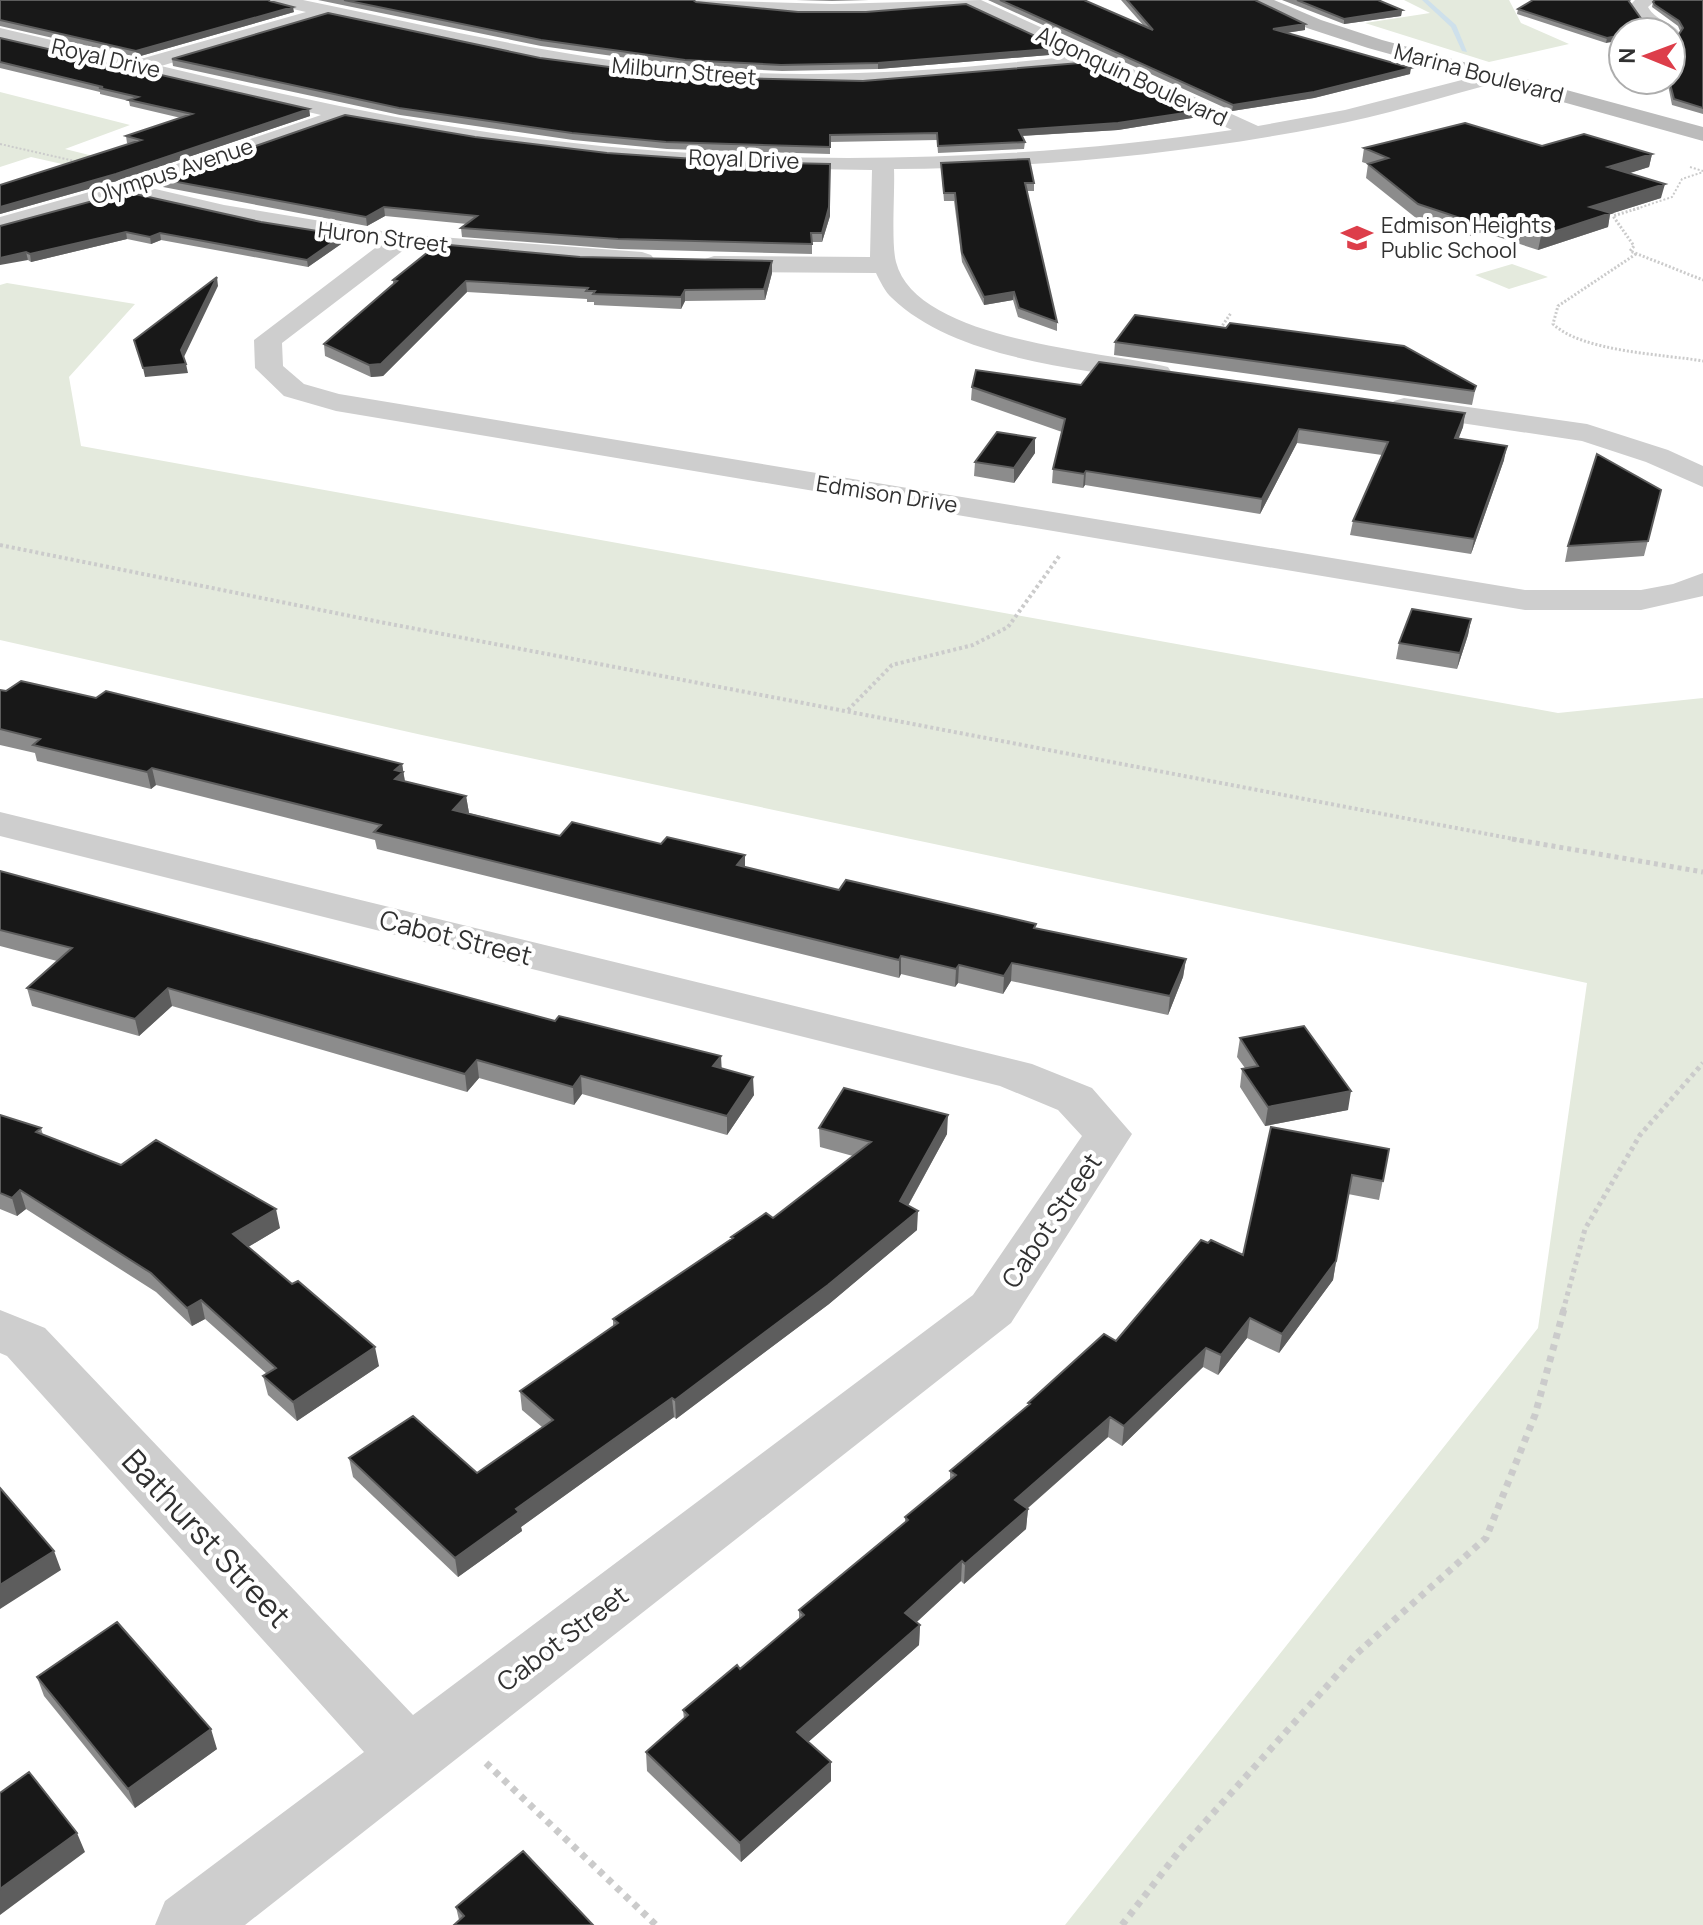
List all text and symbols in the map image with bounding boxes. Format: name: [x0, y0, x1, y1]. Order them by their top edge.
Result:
north arrow: [1607, 16, 1687, 96]
street label: Algonquin Boulevard: [1032, 19, 1232, 133]
street label: Royal Drive: [49, 31, 163, 85]
street label: Marina Boulevard: [1391, 36, 1567, 110]
text: N: [1612, 47, 1642, 64]
street label: Milburn Street: [611, 50, 758, 92]
street label: Olympus Avenue: [87, 131, 257, 211]
street label: Royal Drive: [688, 142, 800, 176]
place label: Edmison Heights Public School: [1381, 210, 1552, 265]
street label: Huron Street: [316, 214, 450, 260]
school or university icon: Edmison Heights Public School: [1340, 221, 1374, 255]
street label: Edmison Drive: [814, 468, 960, 520]
street label: Cabot Street: [376, 901, 536, 973]
street label: Cabot Street: [993, 1145, 1109, 1295]
street label: Bathurst Street: [113, 1439, 301, 1637]
street label: Cabot Street: [489, 1577, 635, 1699]

